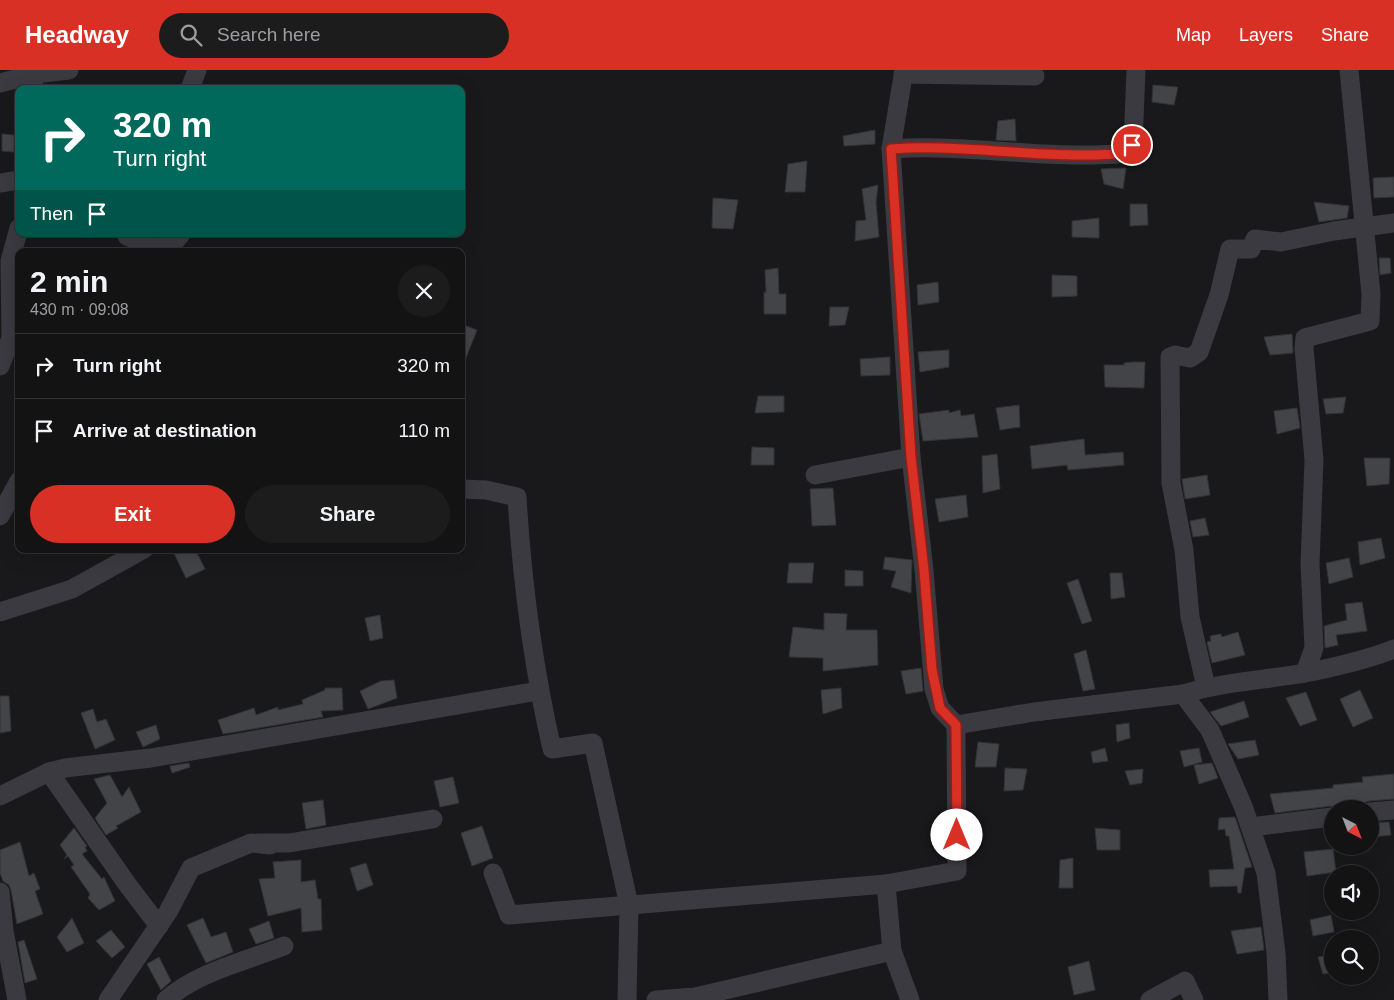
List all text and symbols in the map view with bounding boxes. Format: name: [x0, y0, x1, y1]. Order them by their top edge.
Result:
search box: [159, 13, 509, 58]
text: Headway: [25, 21, 129, 48]
icon: search: [177, 21, 205, 49]
text: Search here: [217, 24, 321, 45]
text: Map: [1176, 25, 1211, 45]
text: Layers: [1239, 25, 1293, 45]
text: Share: [1321, 25, 1369, 45]
icon: right: [30, 105, 95, 170]
text: 320 m: [113, 105, 212, 144]
pin: [1111, 124, 1153, 166]
icon: arrive: [1118, 131, 1146, 159]
text: Turn right: [113, 146, 206, 171]
icon: arrive: [83, 200, 111, 228]
text: Then: [30, 203, 73, 224]
text: 2 min: [30, 265, 108, 298]
button: close: [398, 265, 450, 317]
text: 430 m · 09:08: [30, 301, 129, 318]
icon: right: [30, 352, 58, 380]
text: Turn right: [73, 355, 161, 376]
text: 320 m: [397, 355, 450, 376]
icon: arrive: [30, 417, 58, 445]
text: Arrive at destination: [73, 420, 257, 441]
text: 110 m: [399, 420, 450, 441]
button: Exit: [30, 485, 235, 543]
button: Share: [245, 485, 450, 543]
north arrow: [1324, 800, 1379, 855]
map controls: [1324, 800, 1379, 985]
position arrow: [930, 808, 982, 860]
button: sound: [1324, 865, 1379, 920]
button: search: [1324, 930, 1379, 985]

